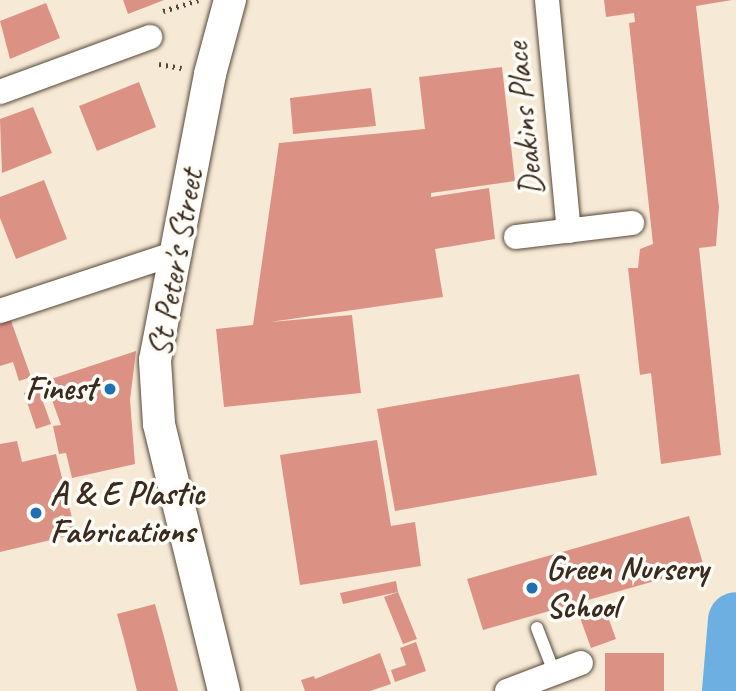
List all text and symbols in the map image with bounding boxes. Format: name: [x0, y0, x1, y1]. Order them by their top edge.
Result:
street label: Deakins Place: [497, 41, 553, 197]
street label: St Peter's Street: [140, 166, 212, 360]
place label: Finest: [25, 369, 96, 409]
marker: Finest: [102, 381, 118, 397]
place label: A & E Plastic Fabrications: [50, 474, 204, 552]
marker: A & E Plastic Fabrications: [28, 505, 44, 521]
place label: Green Nursery School: [546, 549, 710, 627]
marker: Green Nursery School: [524, 580, 540, 596]

